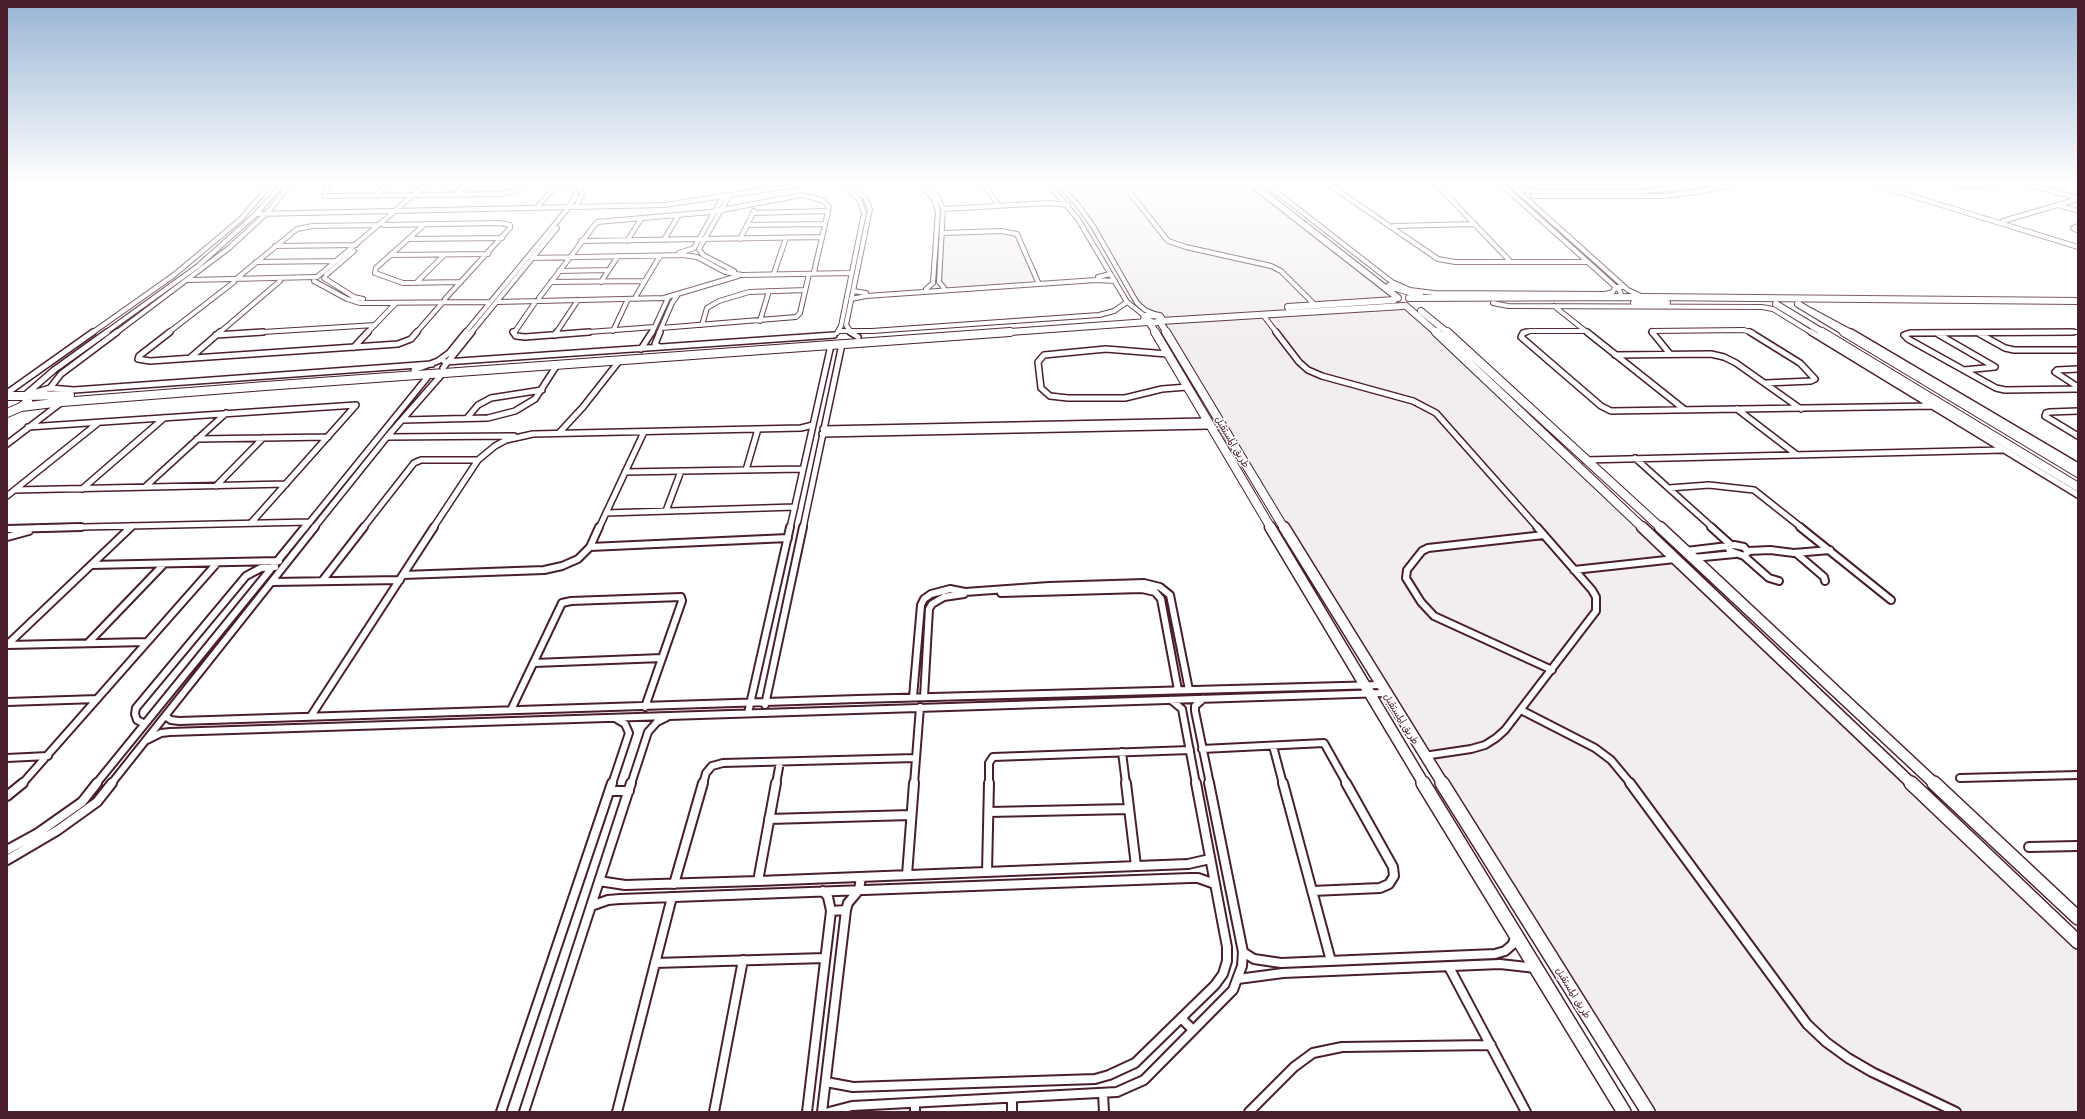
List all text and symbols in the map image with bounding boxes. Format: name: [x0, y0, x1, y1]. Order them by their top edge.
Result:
street label: طريق المستقبل: [1212, 414, 1252, 470]
street label: طريق المستقبل: [1381, 691, 1421, 747]
street label: طريق المستقبل: [1553, 965, 1593, 1021]

